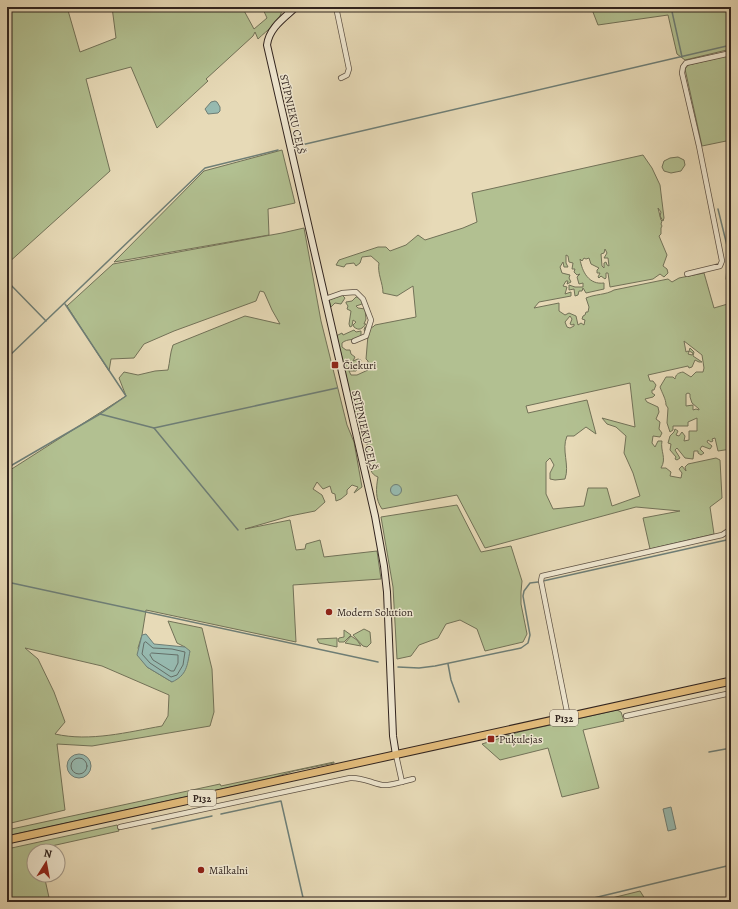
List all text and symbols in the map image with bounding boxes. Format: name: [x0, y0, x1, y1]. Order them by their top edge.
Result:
street label: STĪPNIEKU CEĻŠ: [276, 73, 309, 156]
place label: Čiekuri: [343, 358, 376, 373]
marker: Čiekuri: [330, 360, 340, 370]
street label: STĪPNIEKU CEĻŠ: [348, 389, 381, 472]
place label: Modern Solution: [337, 605, 413, 620]
marker: Modern Solution: [324, 607, 334, 617]
road number: P132: [550, 710, 578, 726]
place label: Puķulejas: [499, 732, 542, 747]
marker: Puķulejas: [486, 734, 496, 744]
road number: P132: [188, 790, 216, 806]
north arrow: [26, 843, 66, 883]
text: N: [42, 846, 53, 862]
place label: Mālkalni: [209, 863, 248, 878]
marker: Mālkalni: [196, 865, 206, 875]

